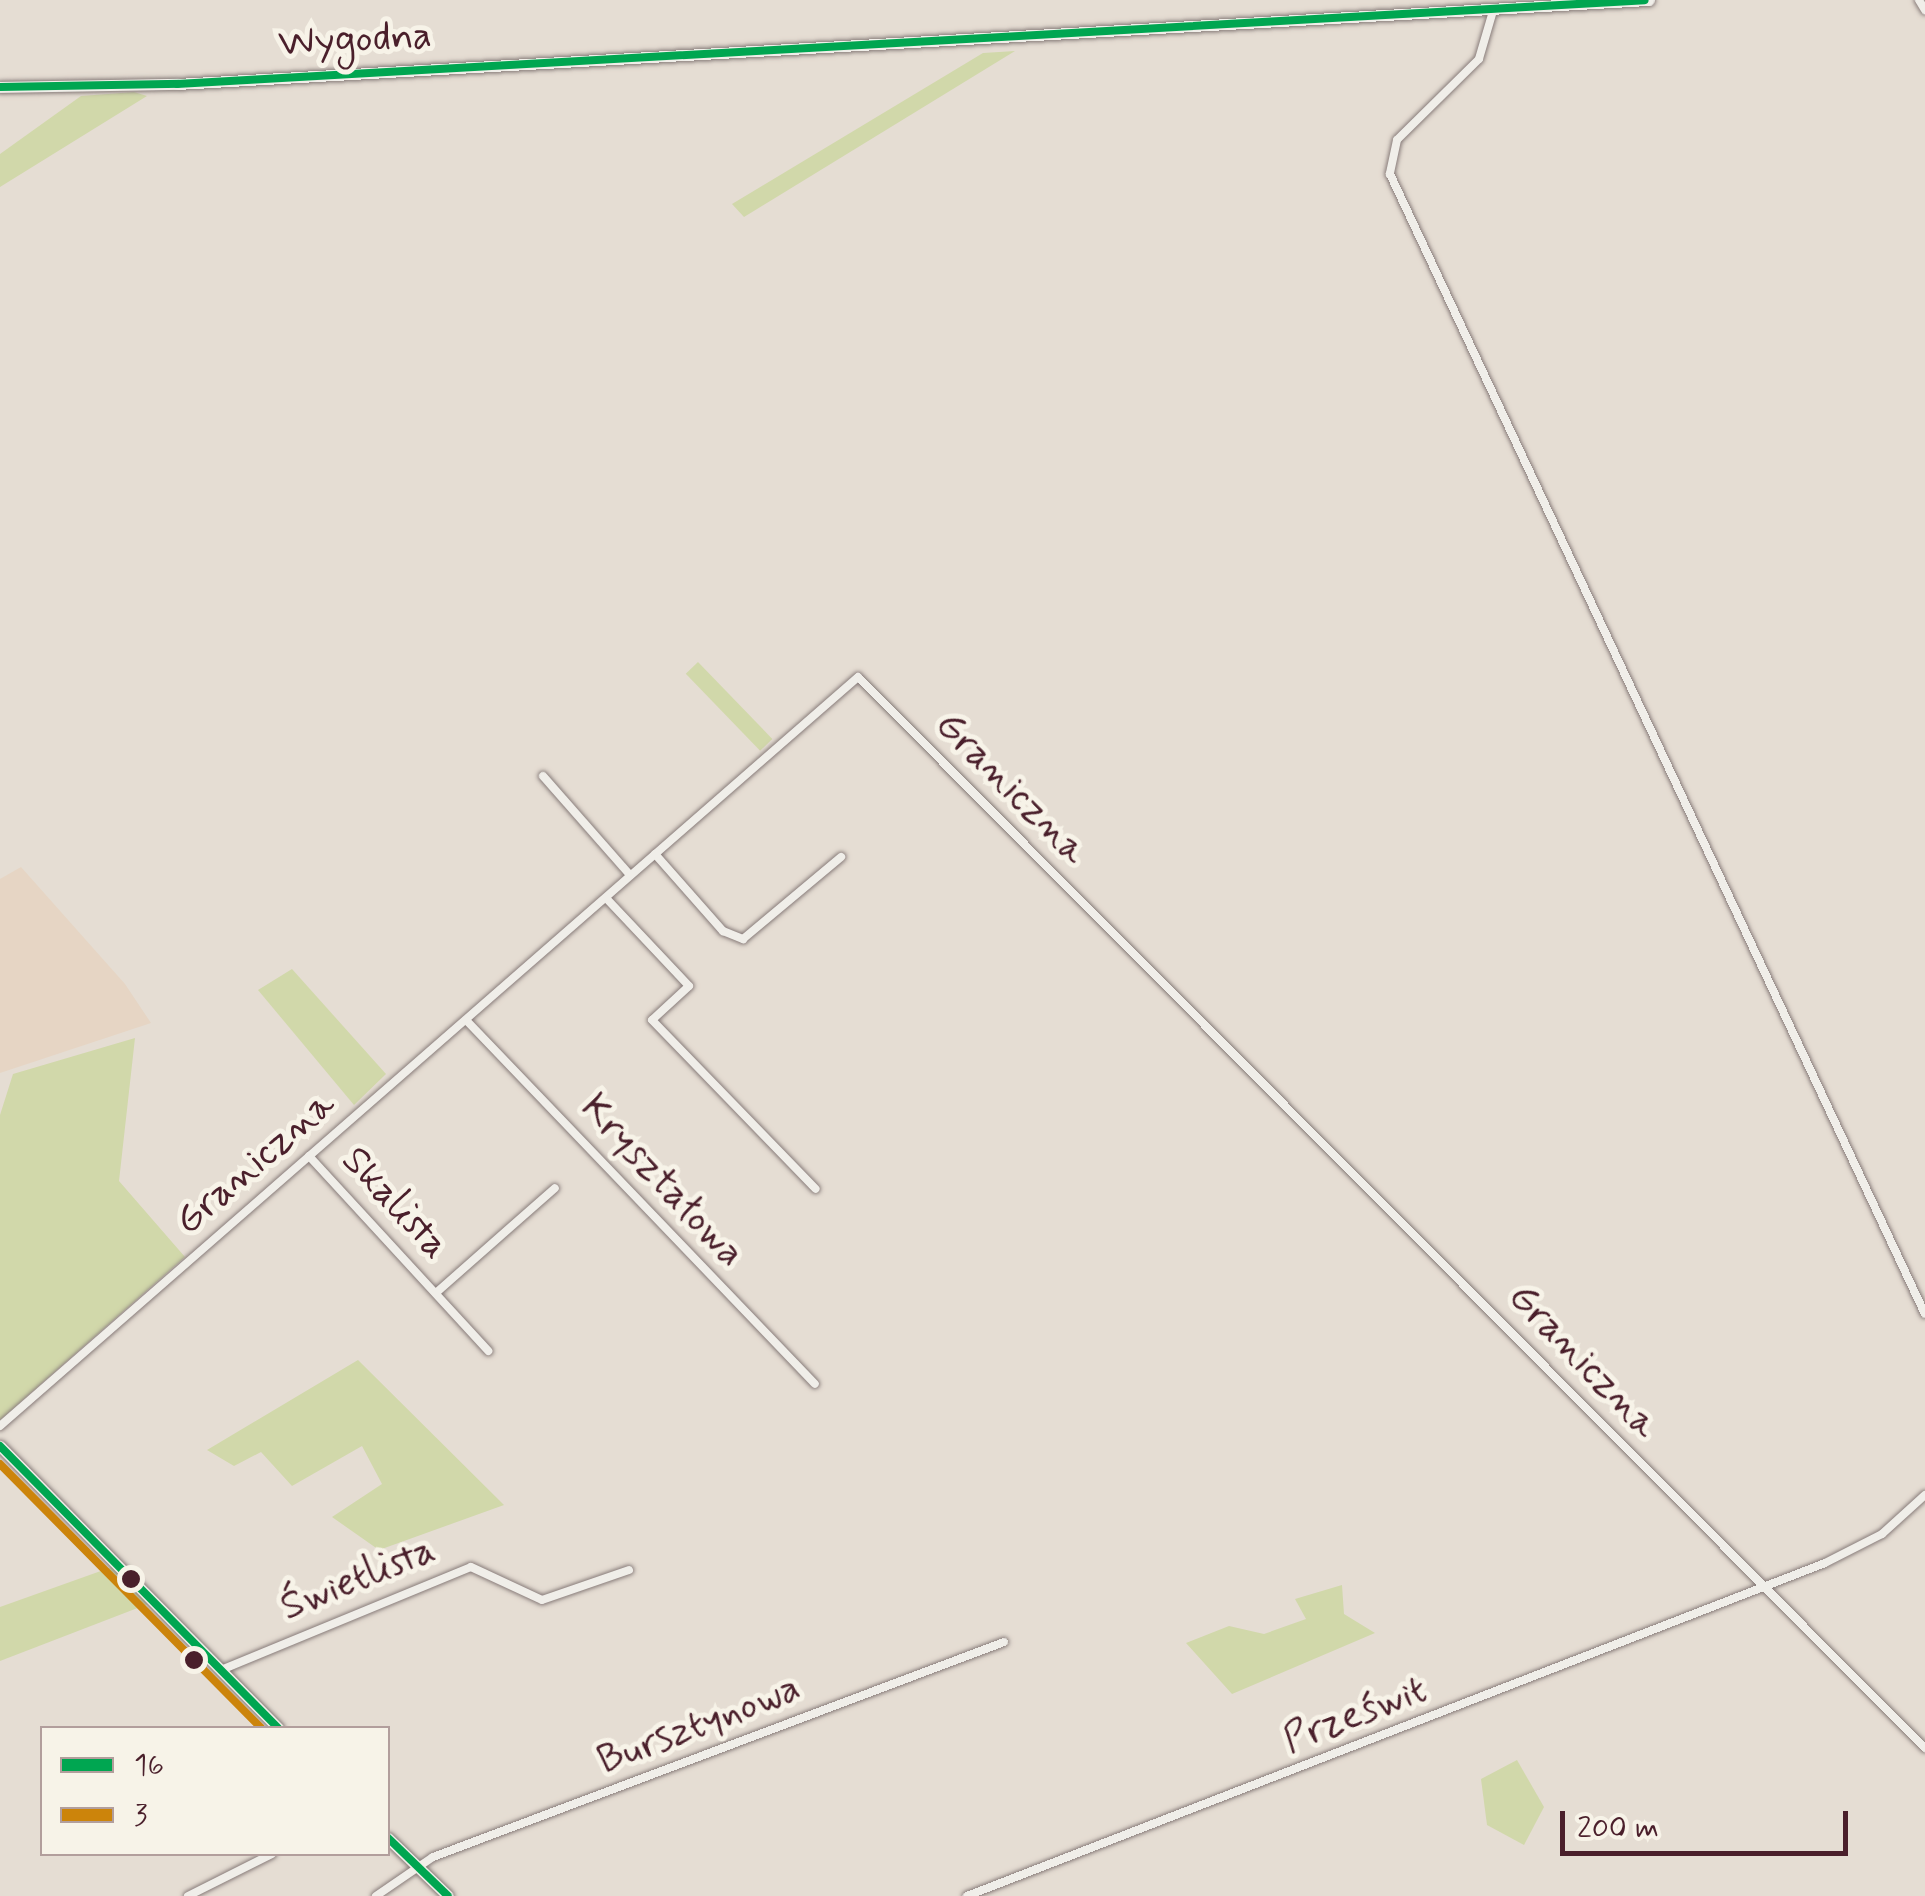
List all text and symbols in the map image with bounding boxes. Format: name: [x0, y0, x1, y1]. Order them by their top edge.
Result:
street label: Wygodna: [277, 12, 433, 68]
street label: Graniczna: [925, 702, 1097, 874]
street label: Graniczna: [165, 1081, 345, 1245]
street label: Kryształowa: [570, 1085, 754, 1277]
street label: Skalista: [331, 1137, 459, 1269]
street label: Graniczna: [1498, 1274, 1668, 1448]
street label: Świetlista: [274, 1526, 442, 1632]
unlabelled marker: [121, 1569, 141, 1589]
unlabelled marker: [184, 1650, 204, 1670]
street label: Bursztynowa: [591, 1664, 807, 1786]
street label: Prześwit: [1276, 1666, 1434, 1764]
legend: [40, 1726, 390, 1856]
text: 16: [134, 1746, 164, 1785]
scale bar: [1565, 1791, 1852, 1853]
text: 3: [134, 1796, 148, 1835]
text: 200 m: [1577, 1809, 1659, 1848]

